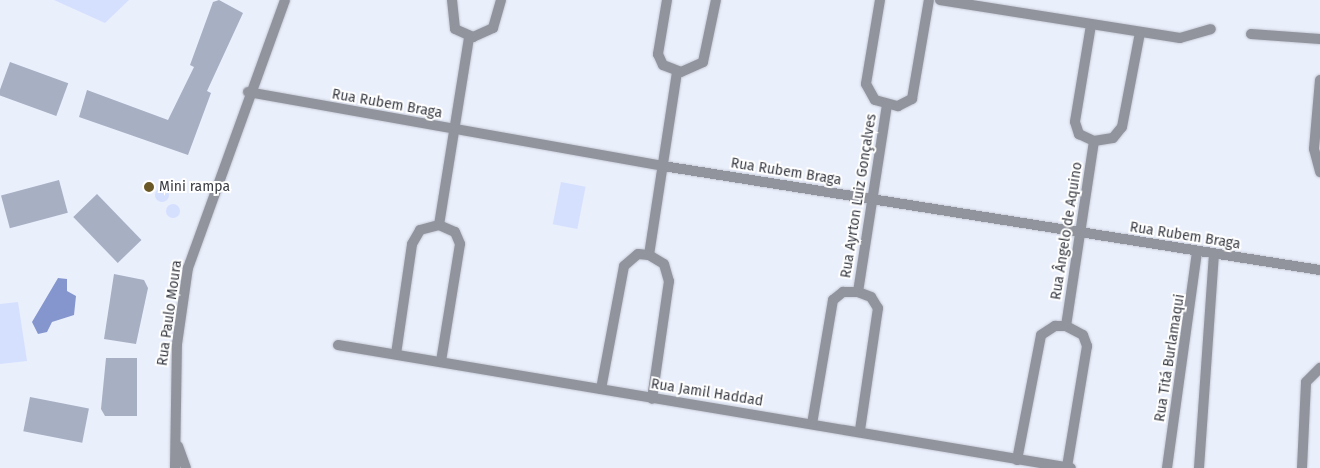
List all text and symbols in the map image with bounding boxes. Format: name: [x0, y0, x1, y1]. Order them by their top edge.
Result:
street label: Rua Rubem Braga: [331, 86, 443, 122]
street label: Rua Ayrton Luiz Gonçalves: [838, 113, 880, 279]
street label: Rua Rubem Braga: [729, 155, 843, 189]
street label: Rua Ângelo de Aquino: [1048, 161, 1086, 301]
place label: Mini rampa: [159, 179, 230, 195]
marker: Mini rampa: [143, 181, 155, 193]
street label: Rua Rubem Braga: [1128, 219, 1242, 253]
street label: Rua Paulo Moura: [154, 259, 186, 367]
street label: Rua Titá Burlamaqui: [1152, 293, 1188, 423]
street label: Rua Jamil Haddad: [650, 376, 764, 410]

